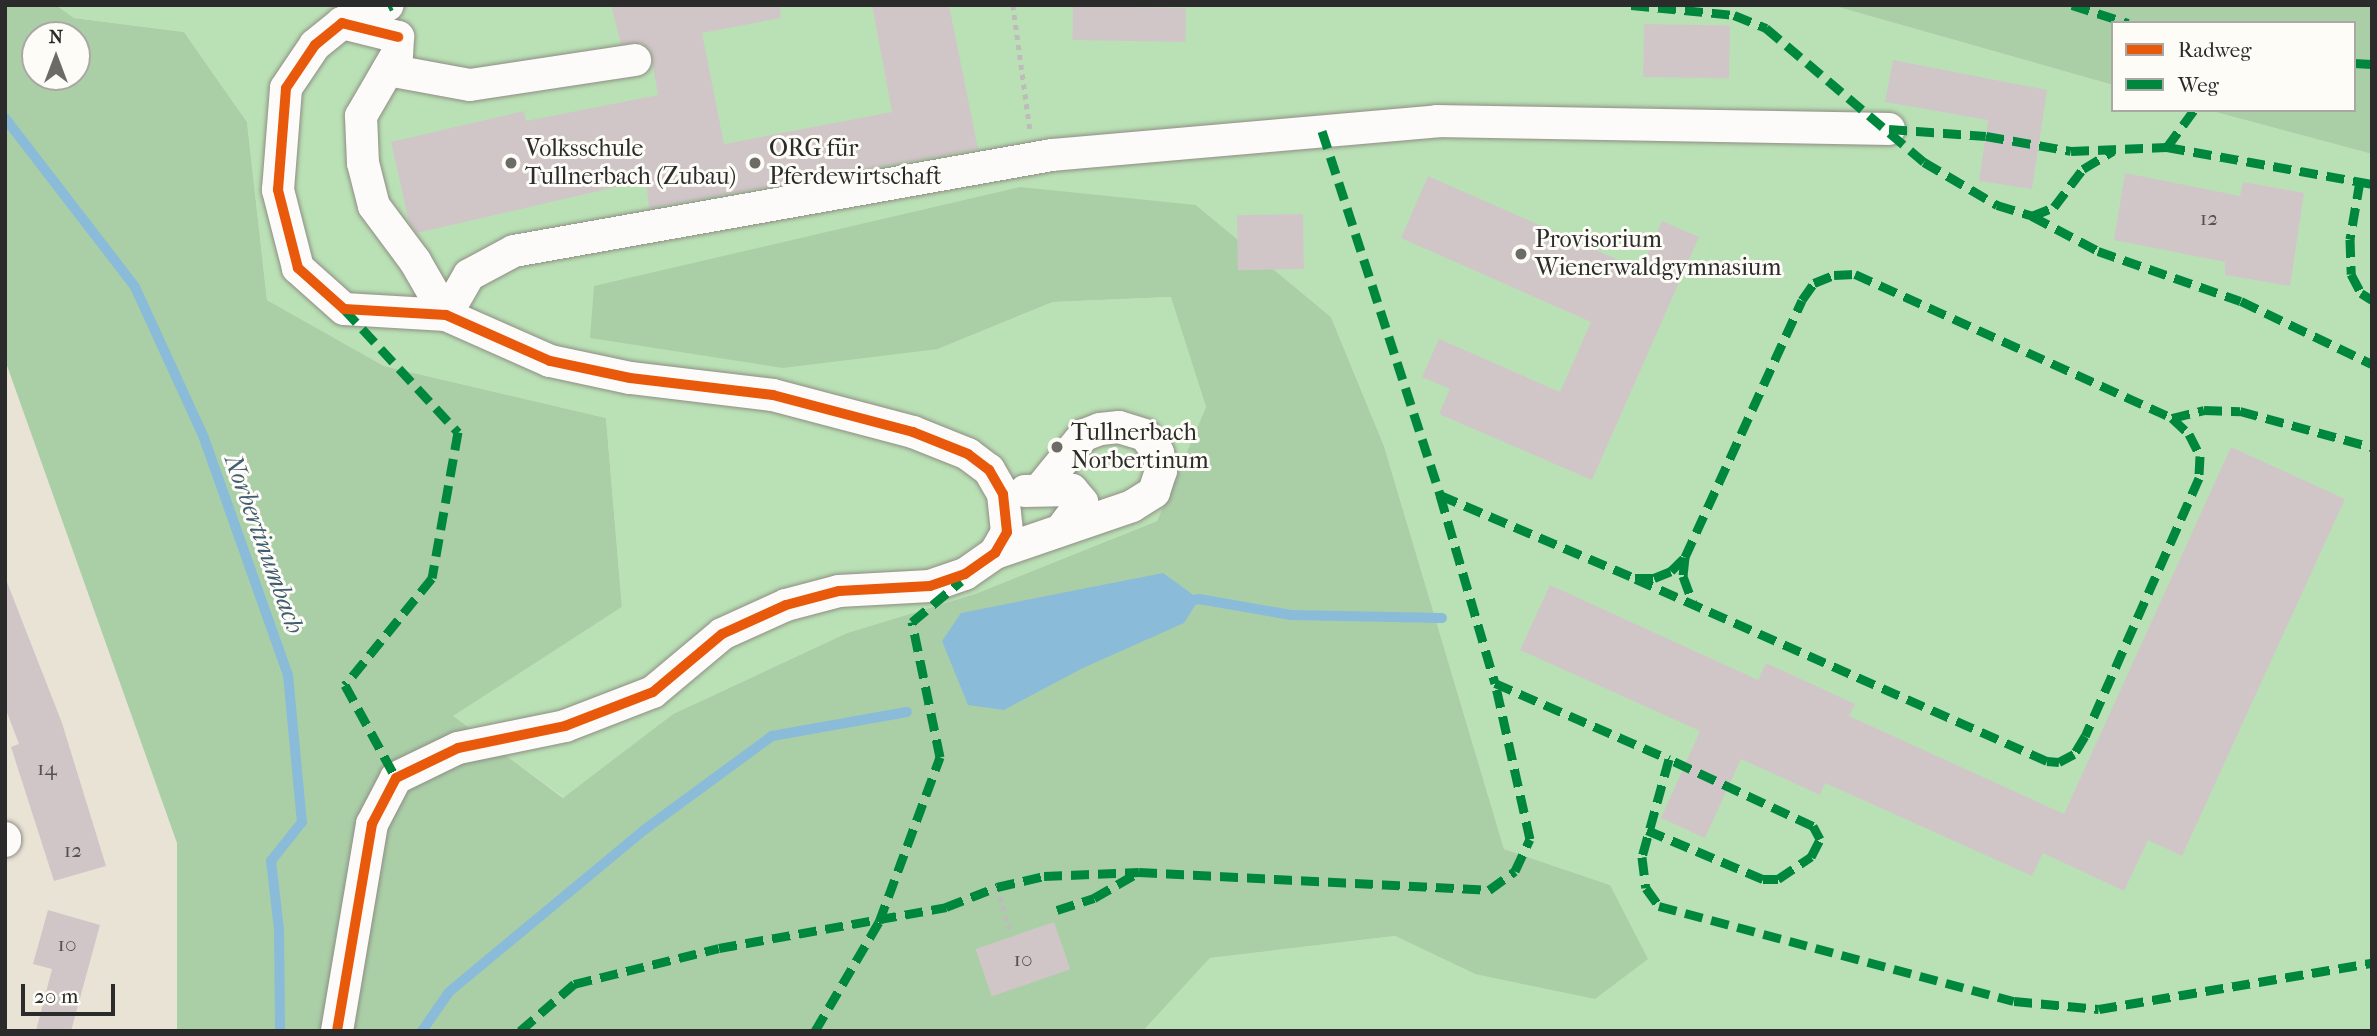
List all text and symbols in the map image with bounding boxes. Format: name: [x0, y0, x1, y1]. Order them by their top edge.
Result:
north arrow: [21, 21, 91, 91]
legend: [2111, 21, 2356, 112]
text: N: [49, 26, 63, 48]
text: Radweg: [2178, 38, 2251, 62]
text: Weg: [2178, 73, 2219, 97]
place label: Volksschule Tullnerbach (Zubau): [525, 135, 736, 191]
place label: ORG für Pferdewirtschaft: [769, 135, 942, 191]
marker: Volksschule Tullnerbach (Zubau): [503, 155, 519, 171]
marker: ORG für Pferdewirtschaft: [747, 155, 763, 171]
house number: 12: [2200, 205, 2218, 231]
place label: Provisorium Wienerwaldgymnasium: [1535, 226, 1781, 282]
marker: Provisorium Wienerwaldgymnasium: [1513, 246, 1529, 262]
place label: Tullnerbach Norbertinum: [1071, 419, 1209, 475]
marker: Tullnerbach Norbertinum: [1049, 439, 1065, 455]
water label: Norbertinumbach: [217, 450, 311, 638]
house number: 14: [37, 755, 57, 781]
house number: 12: [64, 837, 82, 863]
house number: 10: [58, 931, 76, 957]
house number: 10: [1014, 946, 1032, 972]
scale bar: [24, 970, 119, 1014]
text: 20 m: [34, 984, 78, 1008]

